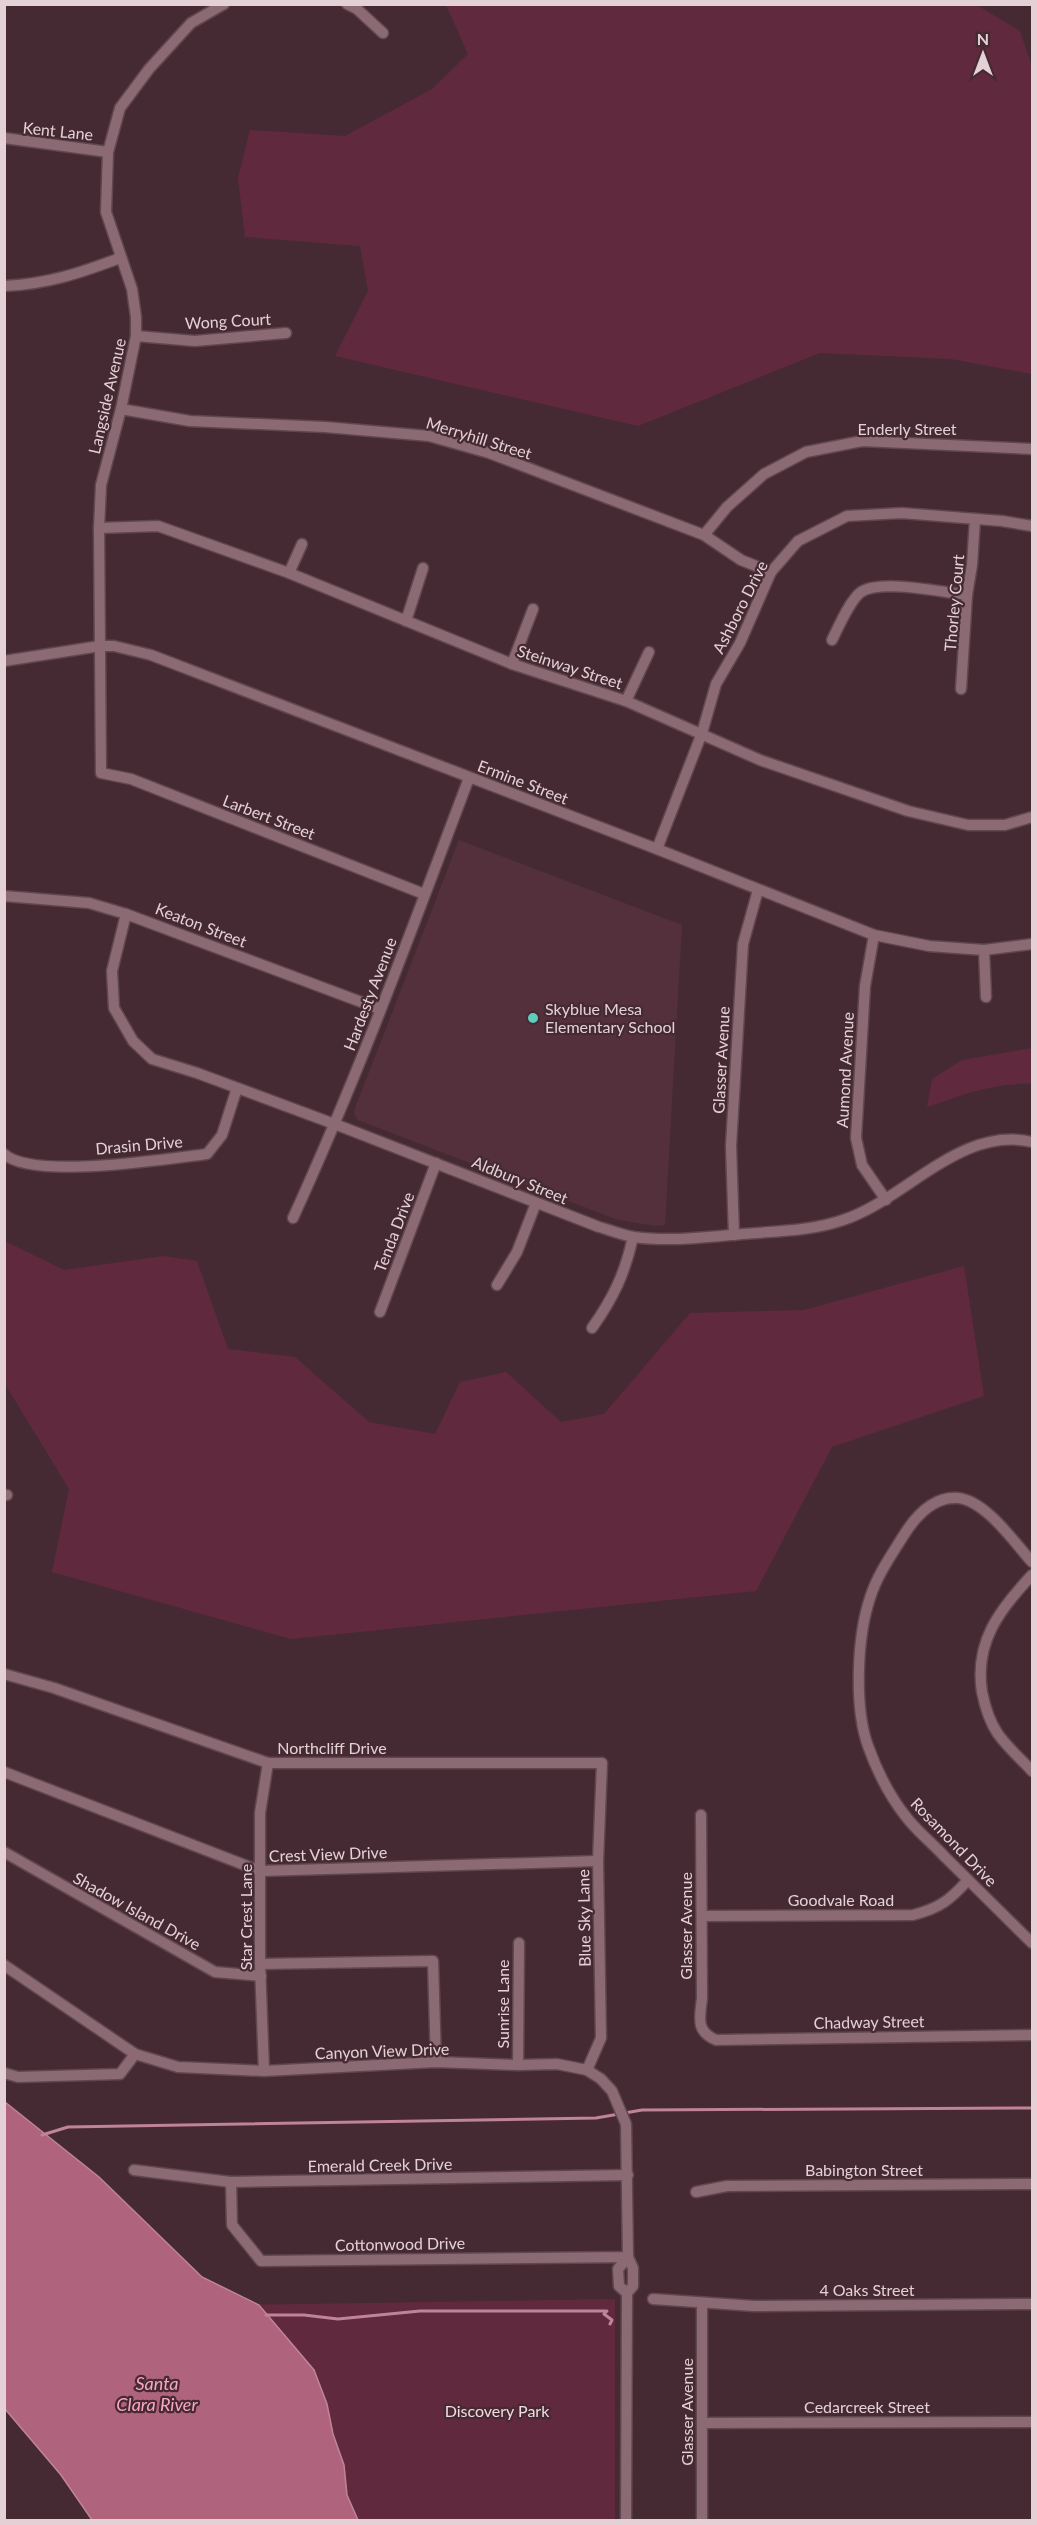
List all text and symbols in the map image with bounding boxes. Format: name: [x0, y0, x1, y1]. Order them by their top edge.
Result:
north arrow: [953, 24, 1013, 84]
text: N: [977, 29, 989, 48]
street label: Kent Lane: [22, 117, 94, 144]
street label: Wong Court: [184, 309, 272, 332]
street label: Langside Avenue: [84, 336, 129, 456]
street label: Merryhill Street: [424, 412, 535, 463]
street label: Enderly Street: [857, 419, 957, 438]
street label: Thorley Court: [940, 553, 967, 652]
street label: Ashboro Drive: [708, 557, 771, 656]
street label: Steinway Street: [515, 641, 625, 693]
street label: Ermine Street: [475, 756, 571, 808]
street label: Larbert Street: [220, 790, 318, 843]
street label: Keaton Street: [153, 898, 250, 951]
street label: Hardesty Avenue: [339, 934, 400, 1053]
place label: Skyblue Mesa Elementary School: [545, 999, 675, 1036]
street label: Glasser Avenue: [708, 1006, 733, 1114]
marker: Skyblue Mesa Elementary School: [526, 1011, 540, 1025]
street label: Aumond Avenue: [832, 1011, 857, 1128]
street label: Drasin Drive: [94, 1131, 183, 1158]
street label: Aldbury Street: [470, 1152, 571, 1207]
street label: Tenda Drive: [370, 1189, 417, 1274]
street label: Northcliff Drive: [277, 1738, 387, 1757]
street label: Rosamond Drive: [907, 1793, 1001, 1890]
street label: Crest View Drive: [269, 1842, 387, 1865]
street label: Star Crest Lane: [236, 1864, 255, 1970]
street label: Shadow Island Drive: [70, 1868, 204, 1953]
street label: Blue Sky Lane: [573, 1869, 594, 1967]
street label: Glasser Avenue: [676, 1872, 695, 1980]
street label: Goodvale Road: [788, 1890, 894, 1909]
street label: Sunrise Lane: [493, 1959, 512, 2049]
street label: Chadway Street: [813, 2011, 925, 2032]
street label: Canyon View Drive: [314, 2039, 449, 2062]
street label: Emerald Creek Drive: [308, 2154, 452, 2175]
street label: Babington Street: [805, 2160, 923, 2179]
street label: Cottonwood Drive: [335, 2233, 465, 2254]
street label: 4 Oaks Street: [819, 2280, 915, 2299]
street label: Glasser Avenue: [677, 2358, 696, 2466]
water label: Santa Clara River: [116, 2372, 198, 2415]
street label: Cedarcreek Street: [804, 2397, 930, 2416]
park label: Discovery Park: [445, 2401, 550, 2420]

